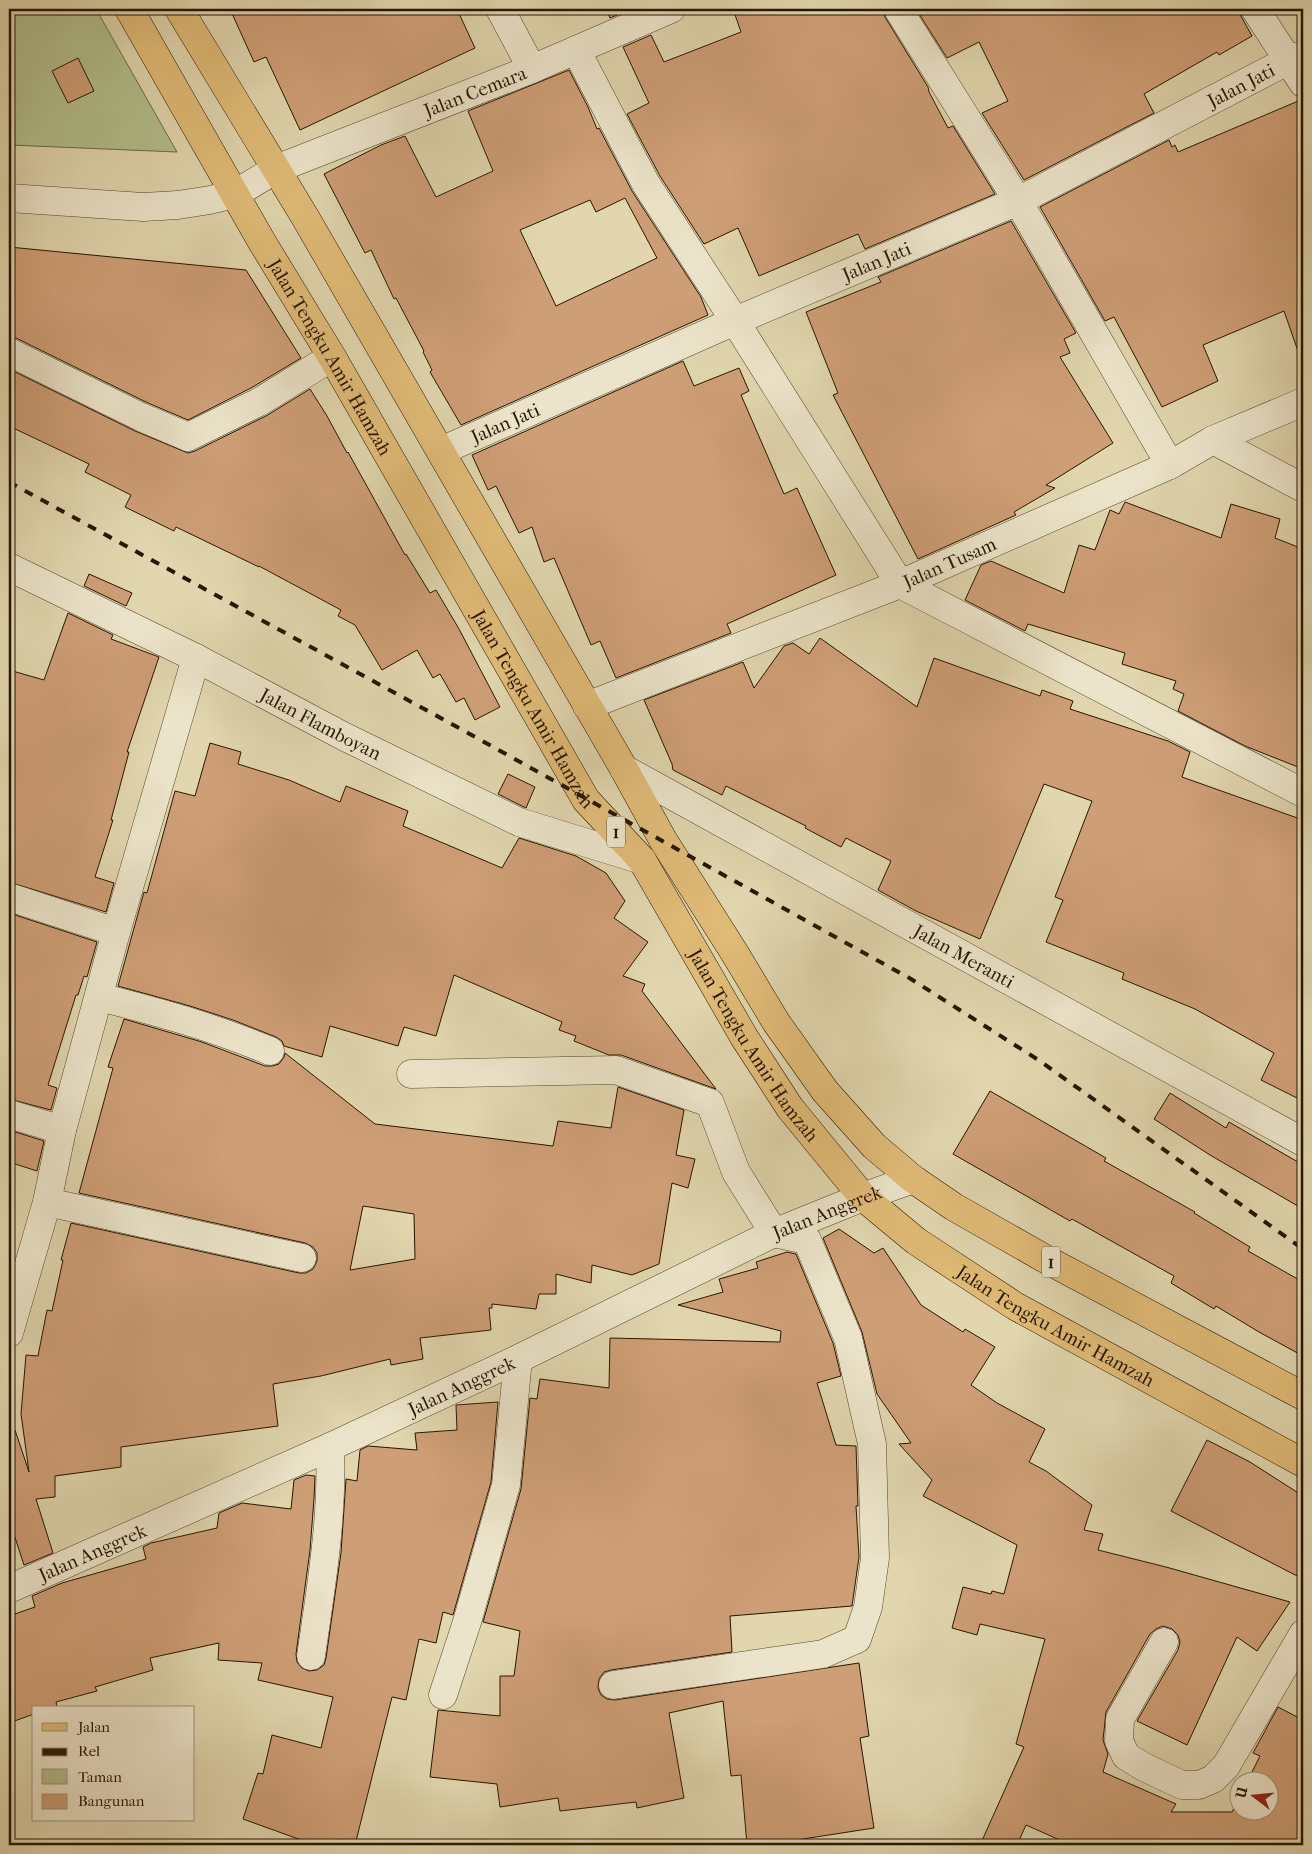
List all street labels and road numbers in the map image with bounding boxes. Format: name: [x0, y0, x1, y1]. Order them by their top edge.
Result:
street label: Jalan Jati: [1202, 59, 1279, 113]
street label: Jalan Cemara: [419, 62, 530, 123]
street label: Jalan Jati: [837, 238, 915, 287]
street label: Jalan Tengku Amir Hamzah: [262, 253, 396, 460]
street label: Jalan Jati: [466, 399, 543, 449]
street label: Jalan Tusam: [898, 533, 1000, 594]
street label: Jalan Tengku Amir Hamzah: [466, 604, 598, 813]
street label: Jalan Flamboyan: [254, 683, 385, 765]
road number: 1: [607, 816, 625, 848]
street label: Jalan Meranti: [908, 919, 1018, 993]
street label: Jalan Tengku Amir Hamzah: [683, 943, 823, 1147]
street label: Jalan Anggrek: [768, 1181, 885, 1245]
road number: 1: [1042, 1246, 1060, 1278]
street label: Jalan Tengku Amir Hamzah: [951, 1260, 1158, 1392]
street label: Jalan Anggrek: [403, 1352, 519, 1422]
street label: Jalan Anggrek: [33, 1520, 150, 1587]

